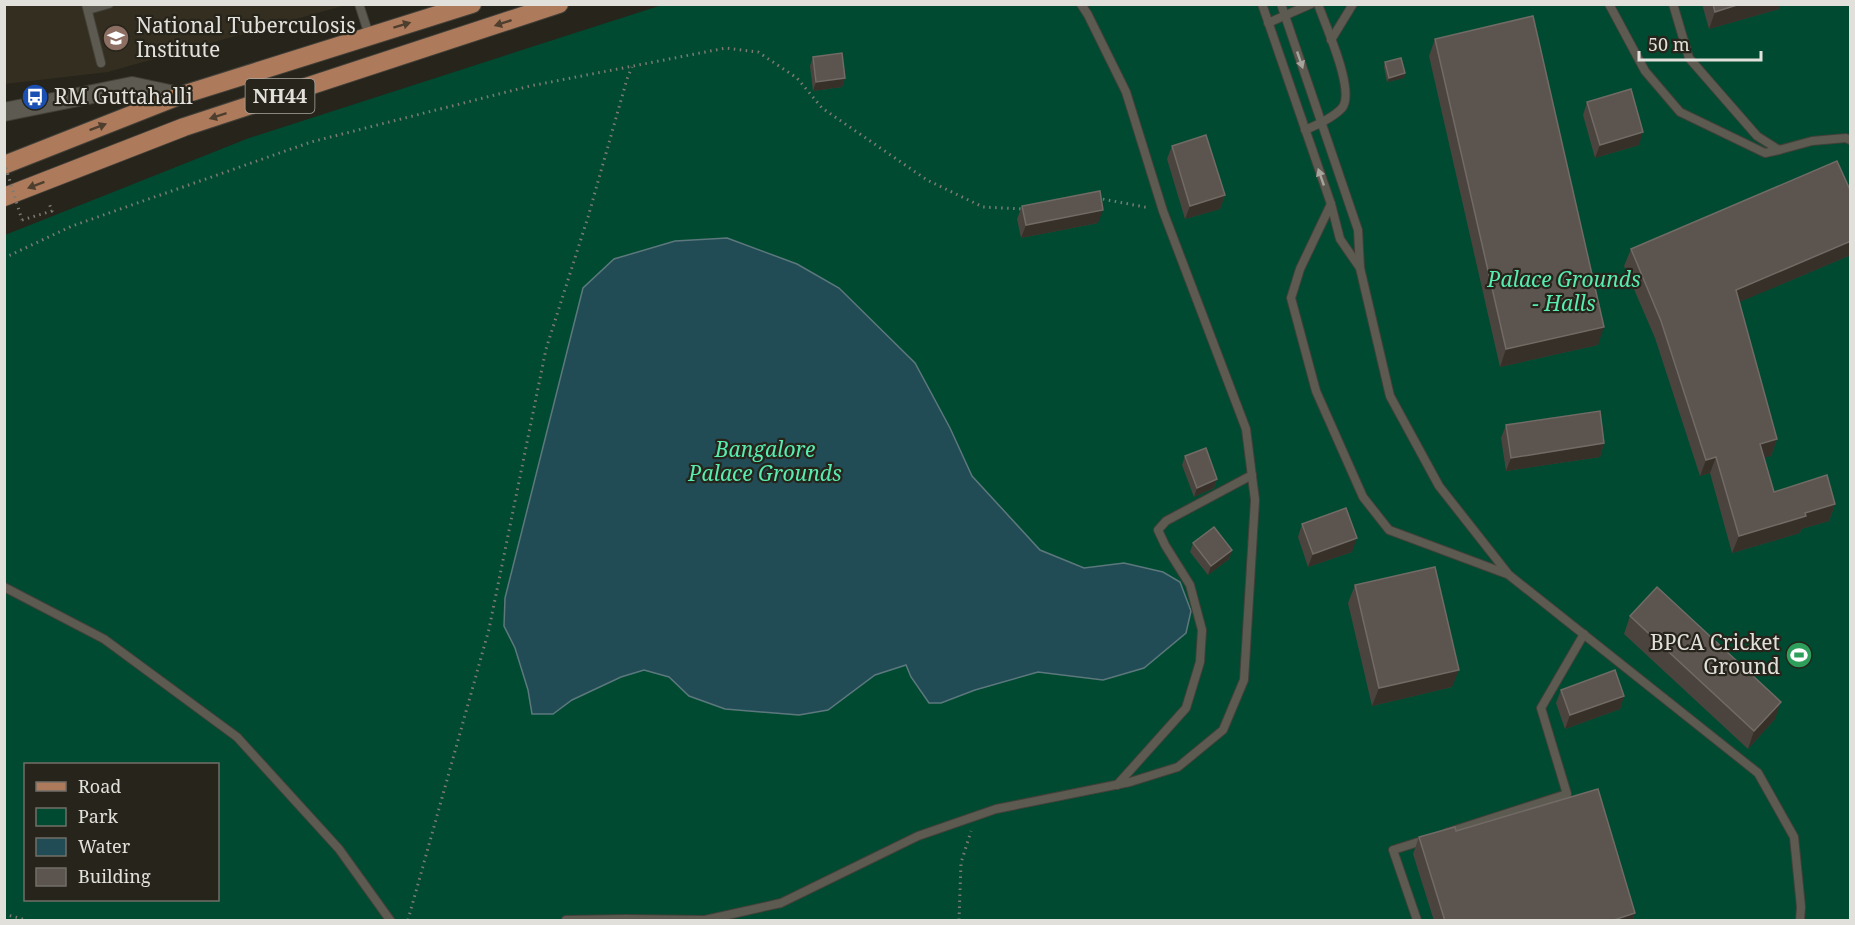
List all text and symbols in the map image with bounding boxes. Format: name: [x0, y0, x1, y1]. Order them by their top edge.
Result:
place label: National Tuberculosis Institute: [136, 11, 356, 63]
one-way arrow: [494, 18, 512, 28]
one-way arrow: [393, 20, 411, 29]
school or university icon: National Tuberculosis Institute: [101, 23, 131, 53]
scale bar: [1639, 24, 1760, 62]
text: 50 m: [1648, 32, 1690, 56]
one-way arrow: [1295, 51, 1305, 69]
road number: NH44: [246, 79, 314, 113]
bus stop icon: RM Guttahalli: [20, 82, 50, 112]
place label: RM Guttahalli: [54, 82, 193, 110]
one-way arrow: [209, 112, 227, 122]
one-way arrow: [89, 122, 107, 132]
one-way arrow: [1316, 168, 1326, 186]
one-way arrow: [26, 180, 44, 190]
park label: Palace Grounds - Halls: [1486, 265, 1641, 317]
park label: Bangalore Palace Grounds: [687, 435, 842, 487]
place label: BPCA Cricket Ground: [1650, 628, 1780, 680]
sports icon: BPCA Cricket Ground: [1784, 640, 1814, 670]
legend: [24, 763, 219, 901]
text: Road: [78, 774, 121, 798]
text: Park: [78, 804, 118, 828]
text: Water: [78, 834, 131, 858]
text: Building: [78, 864, 151, 888]

